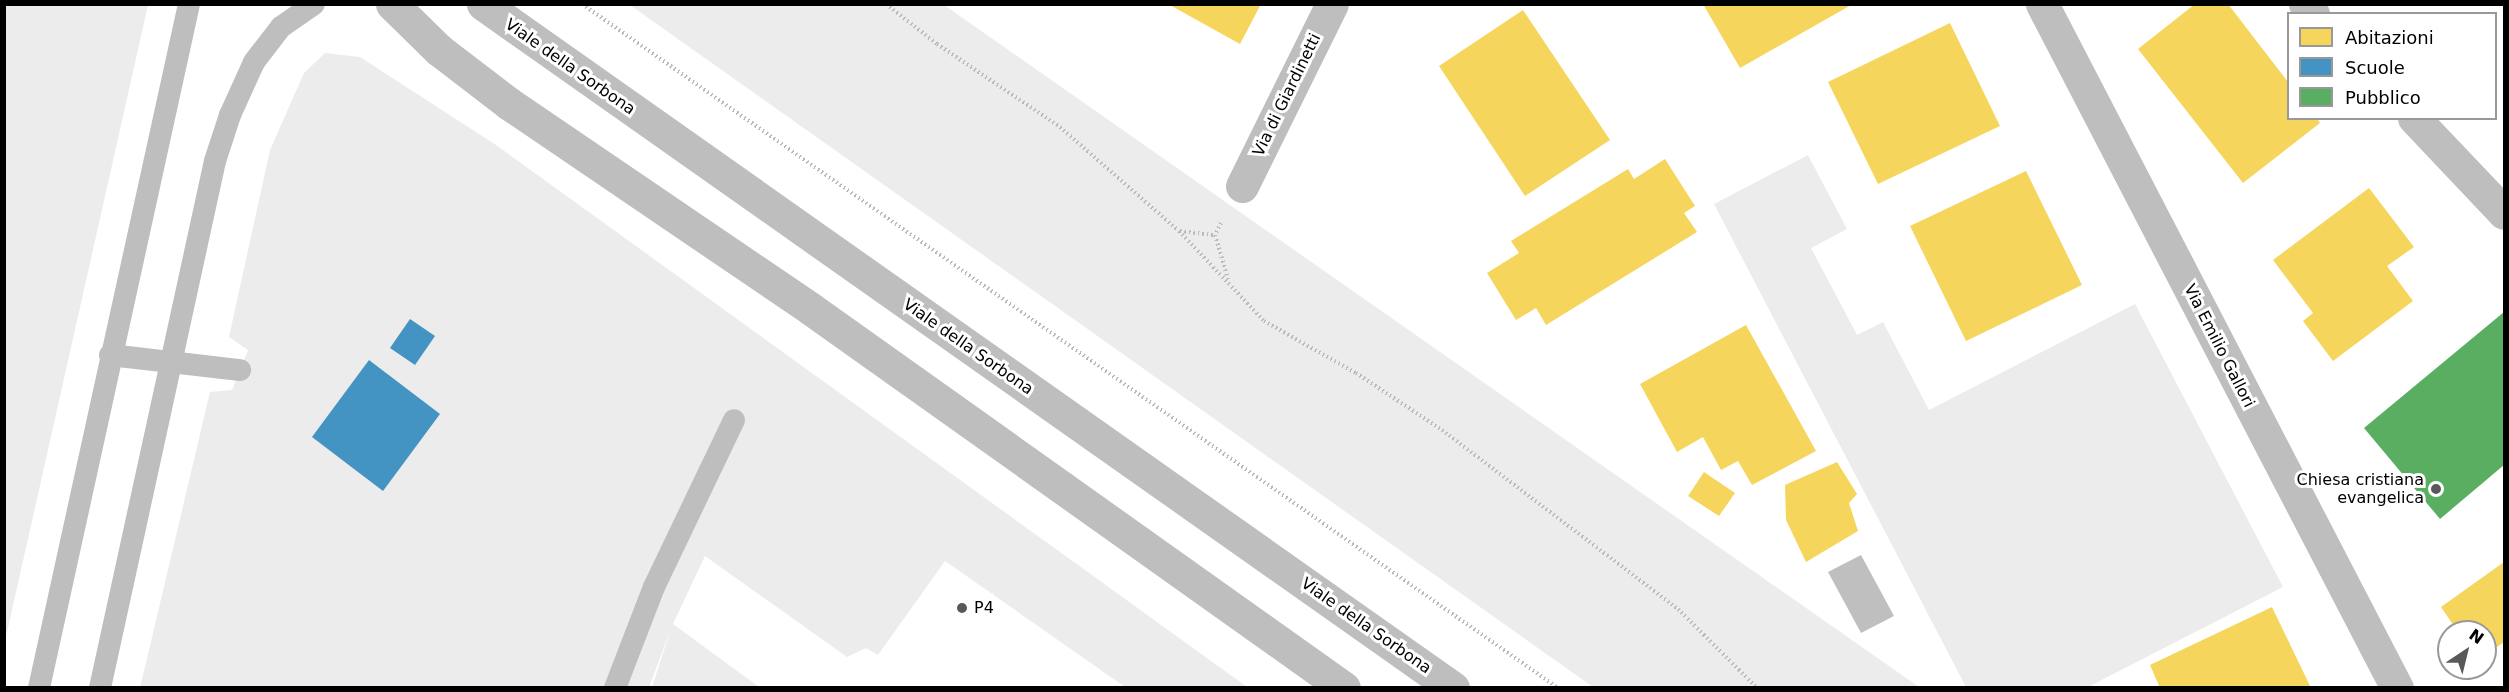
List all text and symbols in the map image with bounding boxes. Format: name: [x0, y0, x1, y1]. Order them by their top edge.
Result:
legend: [2287, 12, 2497, 120]
street label: Viale della Sorbona: [501, 15, 639, 119]
text: Abitazioni: [2345, 27, 2434, 48]
street label: Via di Giardinetti: [1249, 31, 1325, 159]
text: Scuole: [2345, 57, 2405, 78]
text: Pubblico: [2345, 87, 2421, 108]
street label: Via Emilio Gallori: [2180, 281, 2258, 411]
street label: Viale della Sorbona: [899, 295, 1037, 399]
place label: Chiesa cristiana evangelica: [2297, 470, 2424, 508]
marker: Chiesa cristiana evangelica: [2429, 482, 2443, 496]
street label: Viale della Sorbona: [1297, 574, 1435, 678]
place label: P4: [974, 598, 994, 618]
marker: P4: [955, 601, 969, 615]
north arrow: [2437, 620, 2497, 680]
text: N: [2466, 625, 2487, 648]

